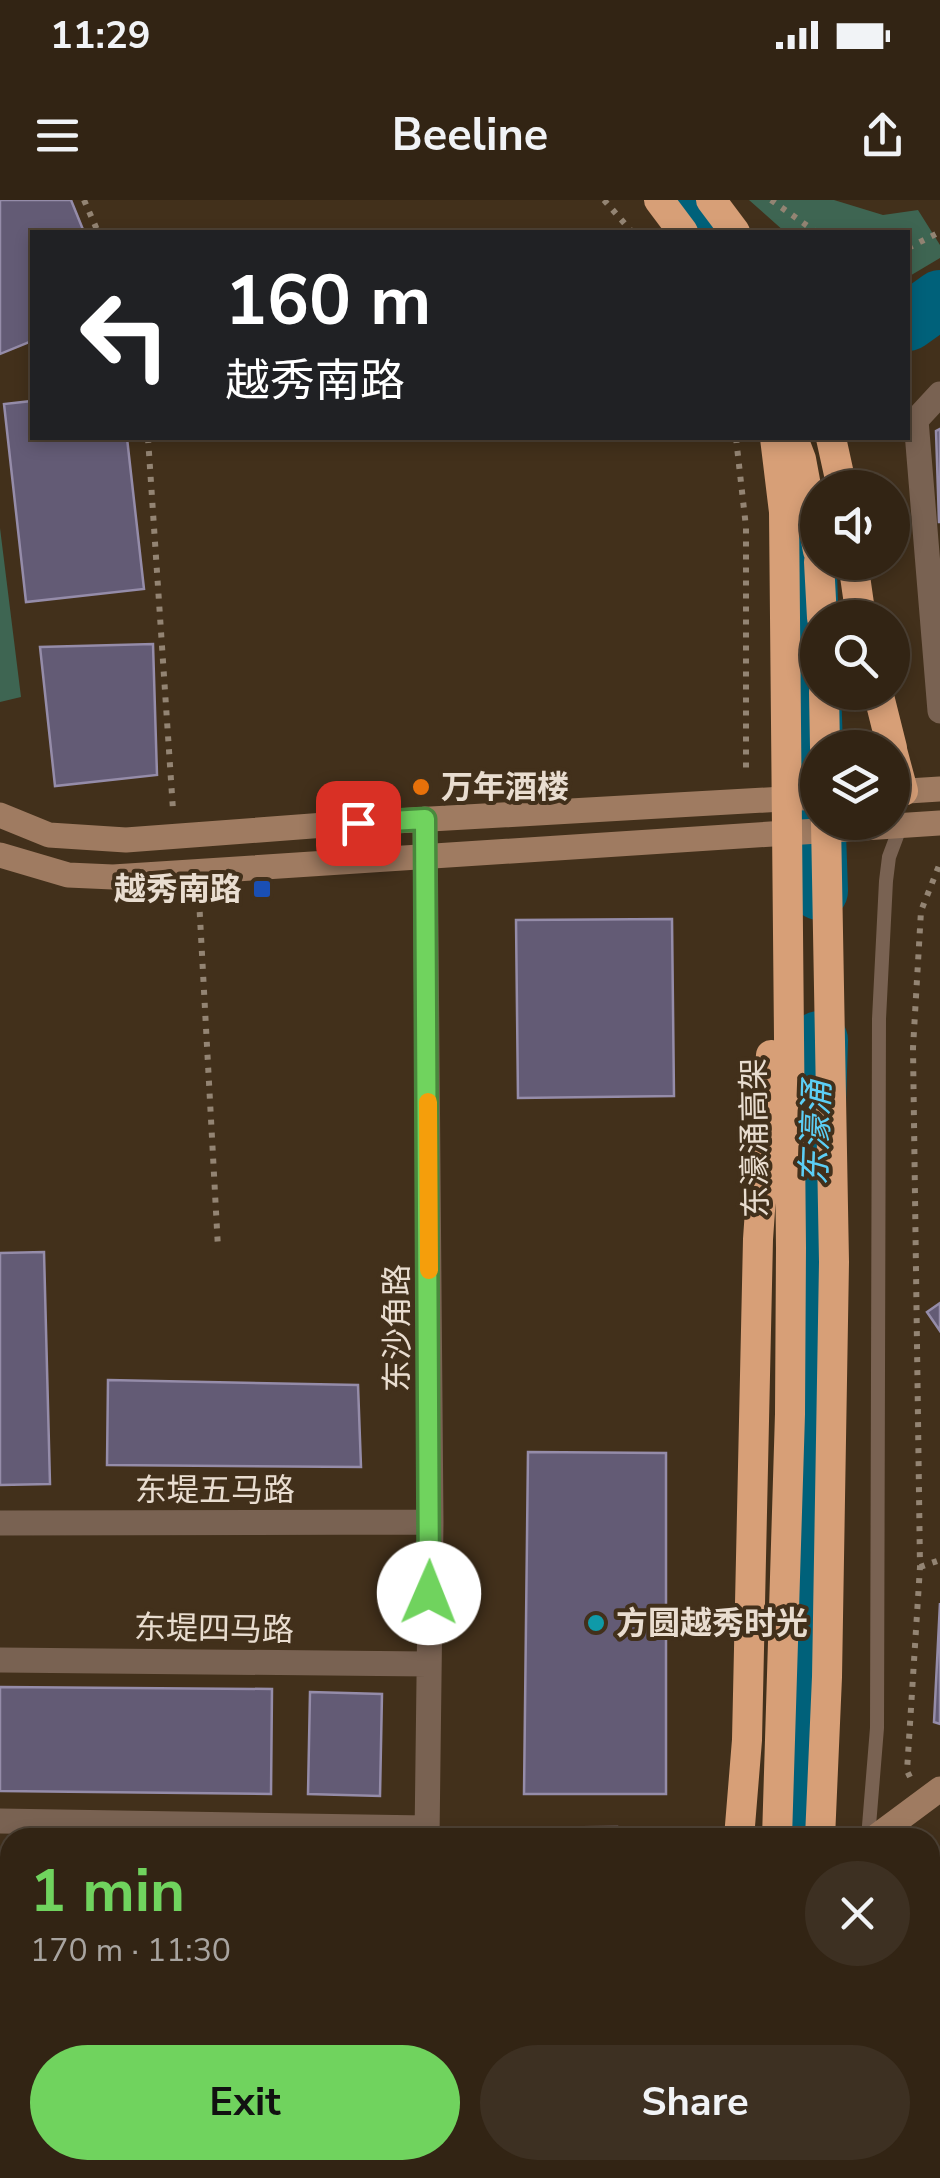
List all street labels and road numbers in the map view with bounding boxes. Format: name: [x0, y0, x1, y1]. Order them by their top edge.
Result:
street label: 东濠涌高架: [732, 1058, 778, 1218]
street label: 东沙角路: [376, 1264, 419, 1392]
street label: 东堤五马路: [135, 1469, 295, 1512]
street label: 东堤四马路: [134, 1606, 294, 1652]

